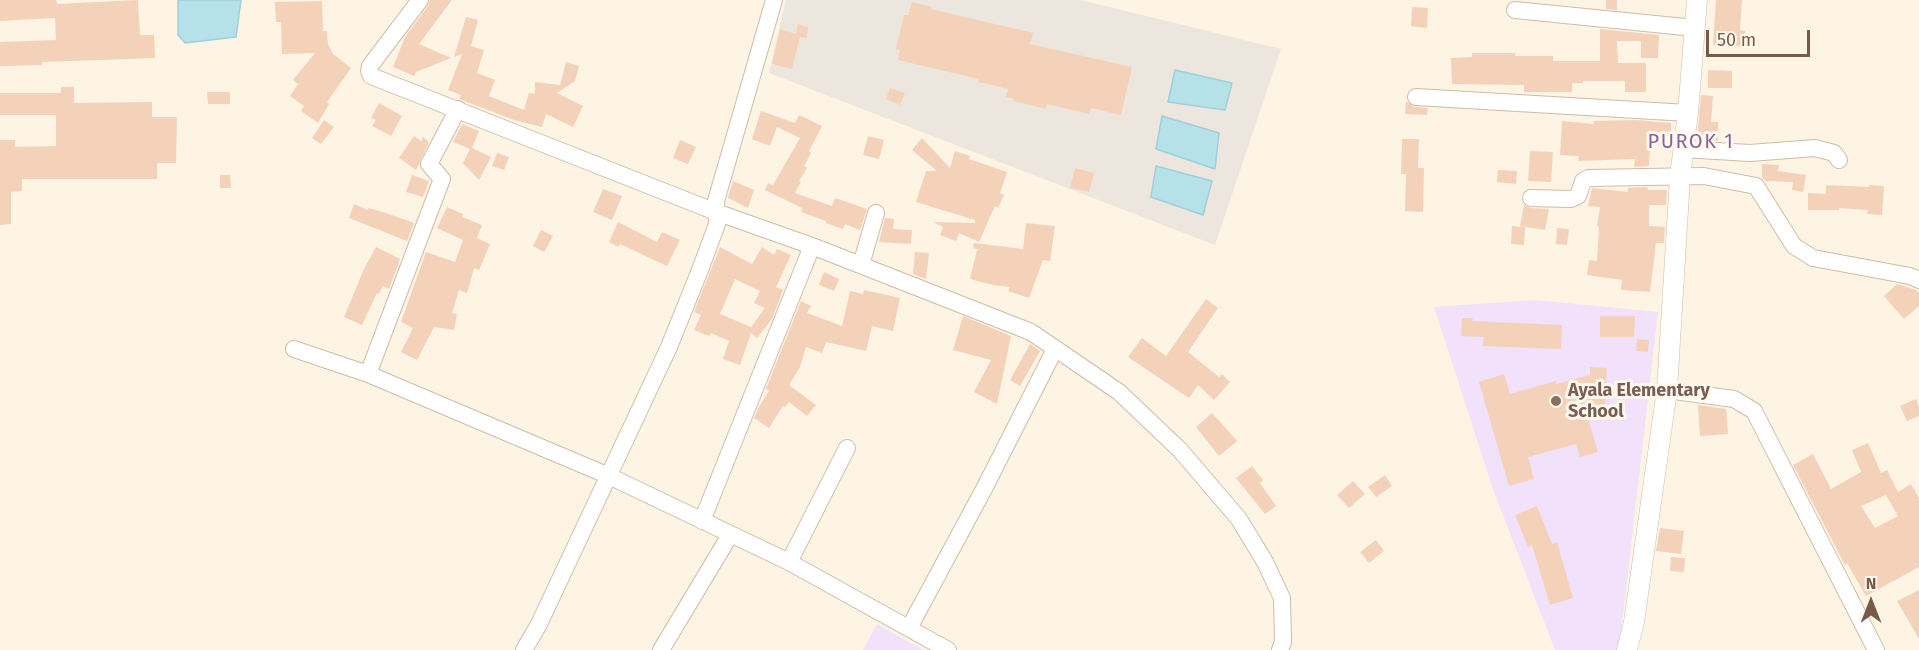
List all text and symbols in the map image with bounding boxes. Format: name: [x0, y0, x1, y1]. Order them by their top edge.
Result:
scale bar: [1709, 18, 1812, 56]
text: 50 m: [1717, 29, 1756, 51]
district label: PUROK 1: [1648, 130, 1734, 154]
place label: Ayala Elementary School: [1568, 380, 1710, 422]
marker: Ayala Elementary School: [1549, 394, 1563, 408]
north arrow: [1841, 572, 1901, 632]
text: N: [1866, 574, 1876, 593]

